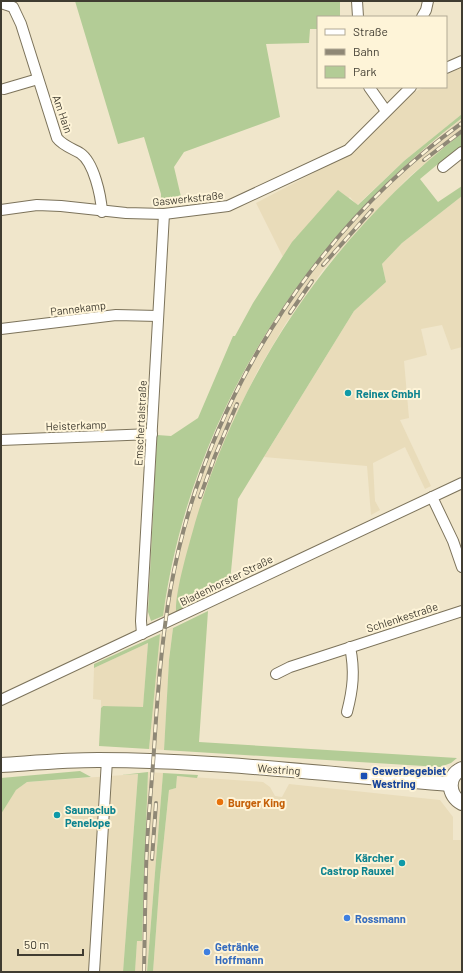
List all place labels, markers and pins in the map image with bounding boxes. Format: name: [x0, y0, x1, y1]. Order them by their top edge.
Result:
place label: Reinex GmbH: [356, 387, 420, 400]
marker: Reinex GmbH: [343, 388, 353, 398]
place label: Gewerbegebiet Westring: [372, 764, 446, 790]
marker: Gewerbegebiet Westring: [359, 771, 369, 781]
place label: Burger King: [228, 796, 285, 809]
marker: Burger King: [215, 797, 225, 807]
place label: Saunaclub Penelope: [65, 803, 116, 829]
marker: Saunaclub Penelope: [52, 810, 62, 820]
place label: Kärcher Castrop Rauxel: [320, 851, 395, 877]
marker: Kärcher Castrop Rauxel: [397, 858, 407, 868]
place label: Rossmann: [355, 912, 406, 925]
marker: Rossmann: [342, 913, 352, 923]
place label: Getränke Hoffmann: [215, 940, 263, 966]
marker: Getränke Hoffmann: [202, 947, 212, 957]

